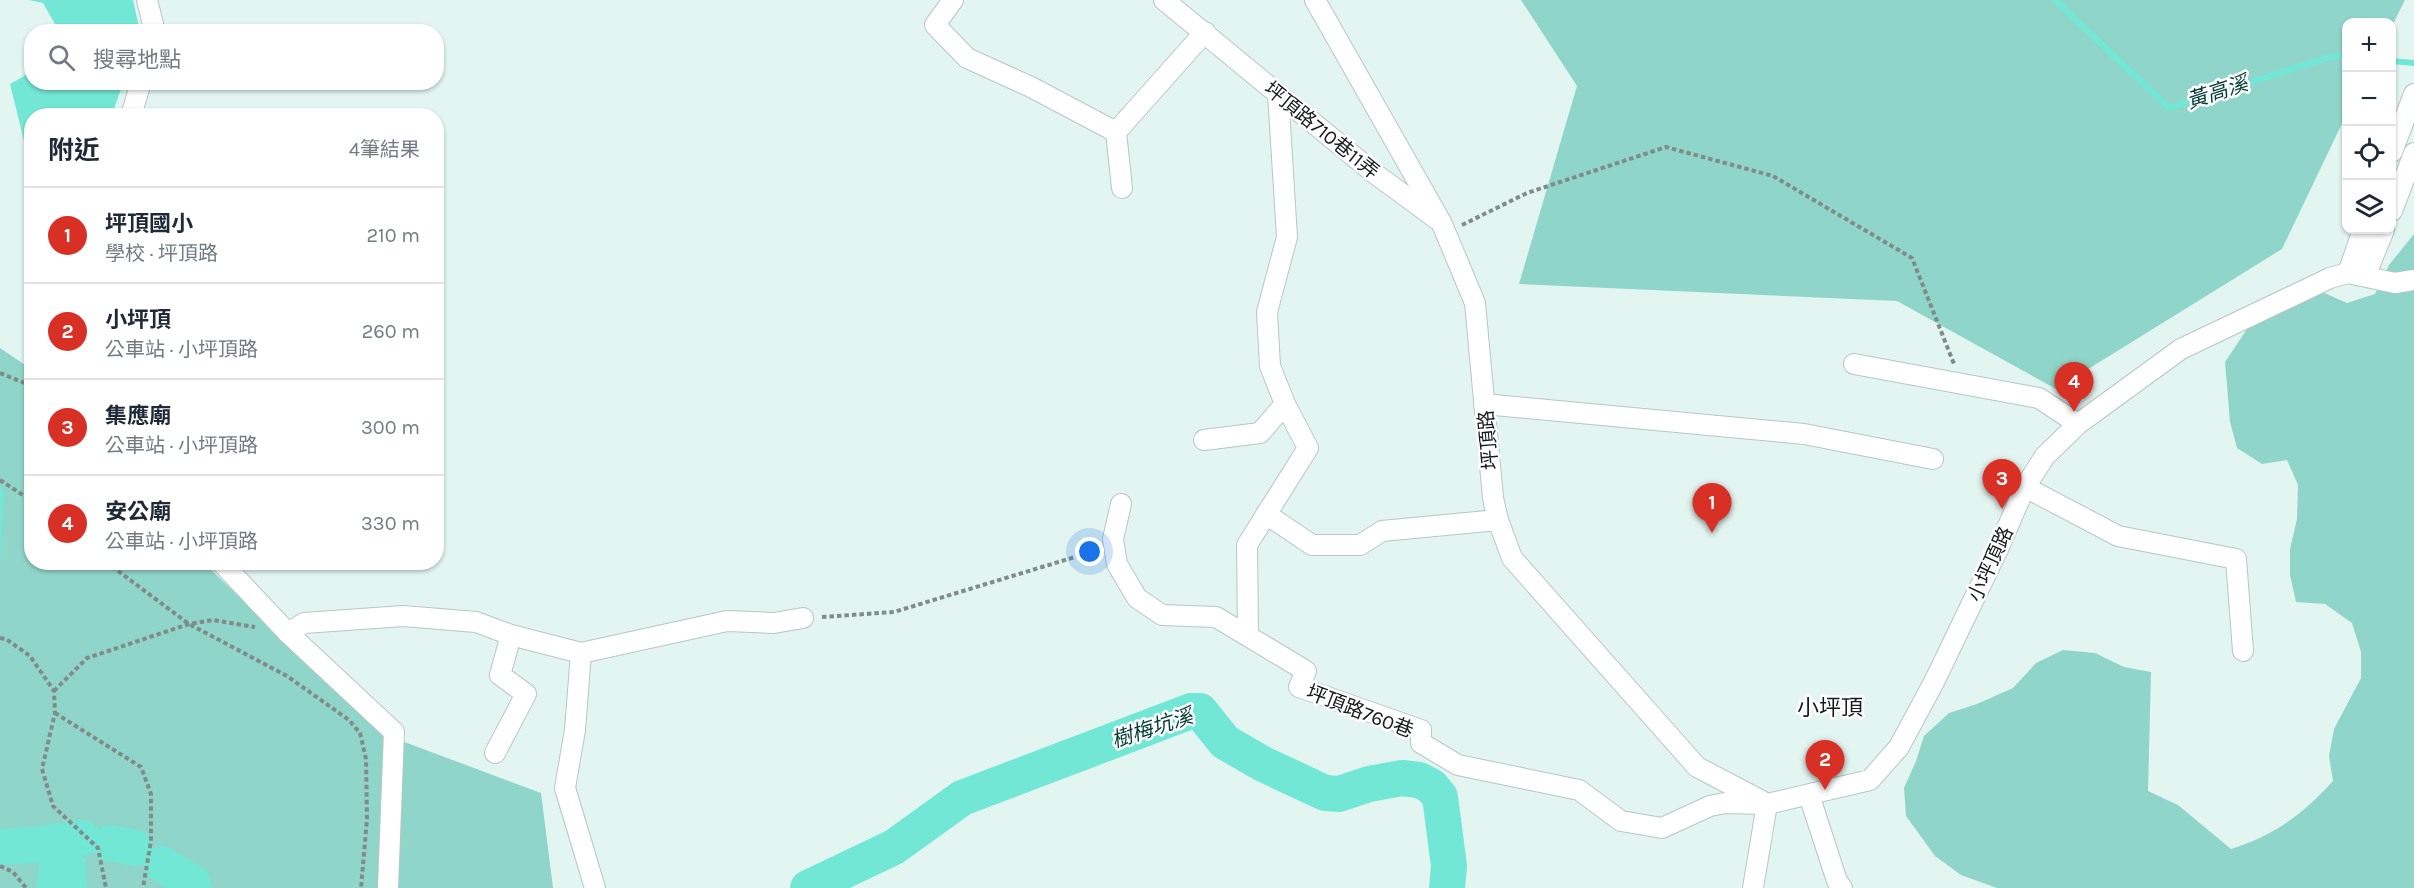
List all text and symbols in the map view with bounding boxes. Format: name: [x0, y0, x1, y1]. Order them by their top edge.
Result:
map controls: [2342, 18, 2396, 234]
button: +: [2342, 18, 2396, 72]
search box: [24, 24, 444, 90]
icon: search: [45, 41, 78, 74]
text: 搜尋地點: [93, 47, 181, 73]
water label: 黃高溪: [2183, 70, 2254, 113]
button: −: [2342, 72, 2396, 126]
street label: 坪頂路710巷11弄: [1260, 77, 1384, 184]
button: locate: [2342, 126, 2396, 180]
text: 附近: [48, 135, 100, 166]
text: 4筆結果: [349, 138, 420, 161]
button: layers: [2342, 180, 2396, 234]
text: 坪頂國小: [105, 211, 193, 237]
text: 1: [64, 224, 71, 247]
text: 210 m: [366, 224, 420, 247]
text: 學校 · 坪頂路: [105, 242, 218, 265]
text: 小坪頂: [105, 307, 171, 333]
text: 2: [61, 320, 74, 343]
text: 260 m: [362, 320, 420, 343]
text: 公車站 · 小坪頂路: [105, 338, 258, 361]
pin: 4: [2054, 362, 2094, 412]
text: 集應廟: [105, 403, 171, 429]
street label: 坪頂路: [1474, 409, 1503, 471]
text: 3: [61, 416, 74, 439]
text: 300 m: [361, 416, 420, 439]
text: 公車站 · 小坪頂路: [105, 434, 258, 457]
pin: 3: [1982, 460, 2022, 509]
pin: 1: [1692, 484, 1732, 533]
text: 安公廟: [105, 499, 171, 525]
text: 4: [62, 512, 73, 535]
text: 330 m: [361, 512, 420, 535]
street label: 小坪頂路: [1963, 523, 2018, 605]
text: 公車站 · 小坪頂路: [105, 530, 258, 553]
your location: [1075, 537, 1104, 566]
street label: 坪頂路760巷: [1303, 681, 1417, 742]
district label: 小坪頂: [1797, 695, 1863, 721]
water label: 樹梅坑溪: [1108, 703, 1199, 752]
pin: 2: [1806, 740, 1844, 790]

